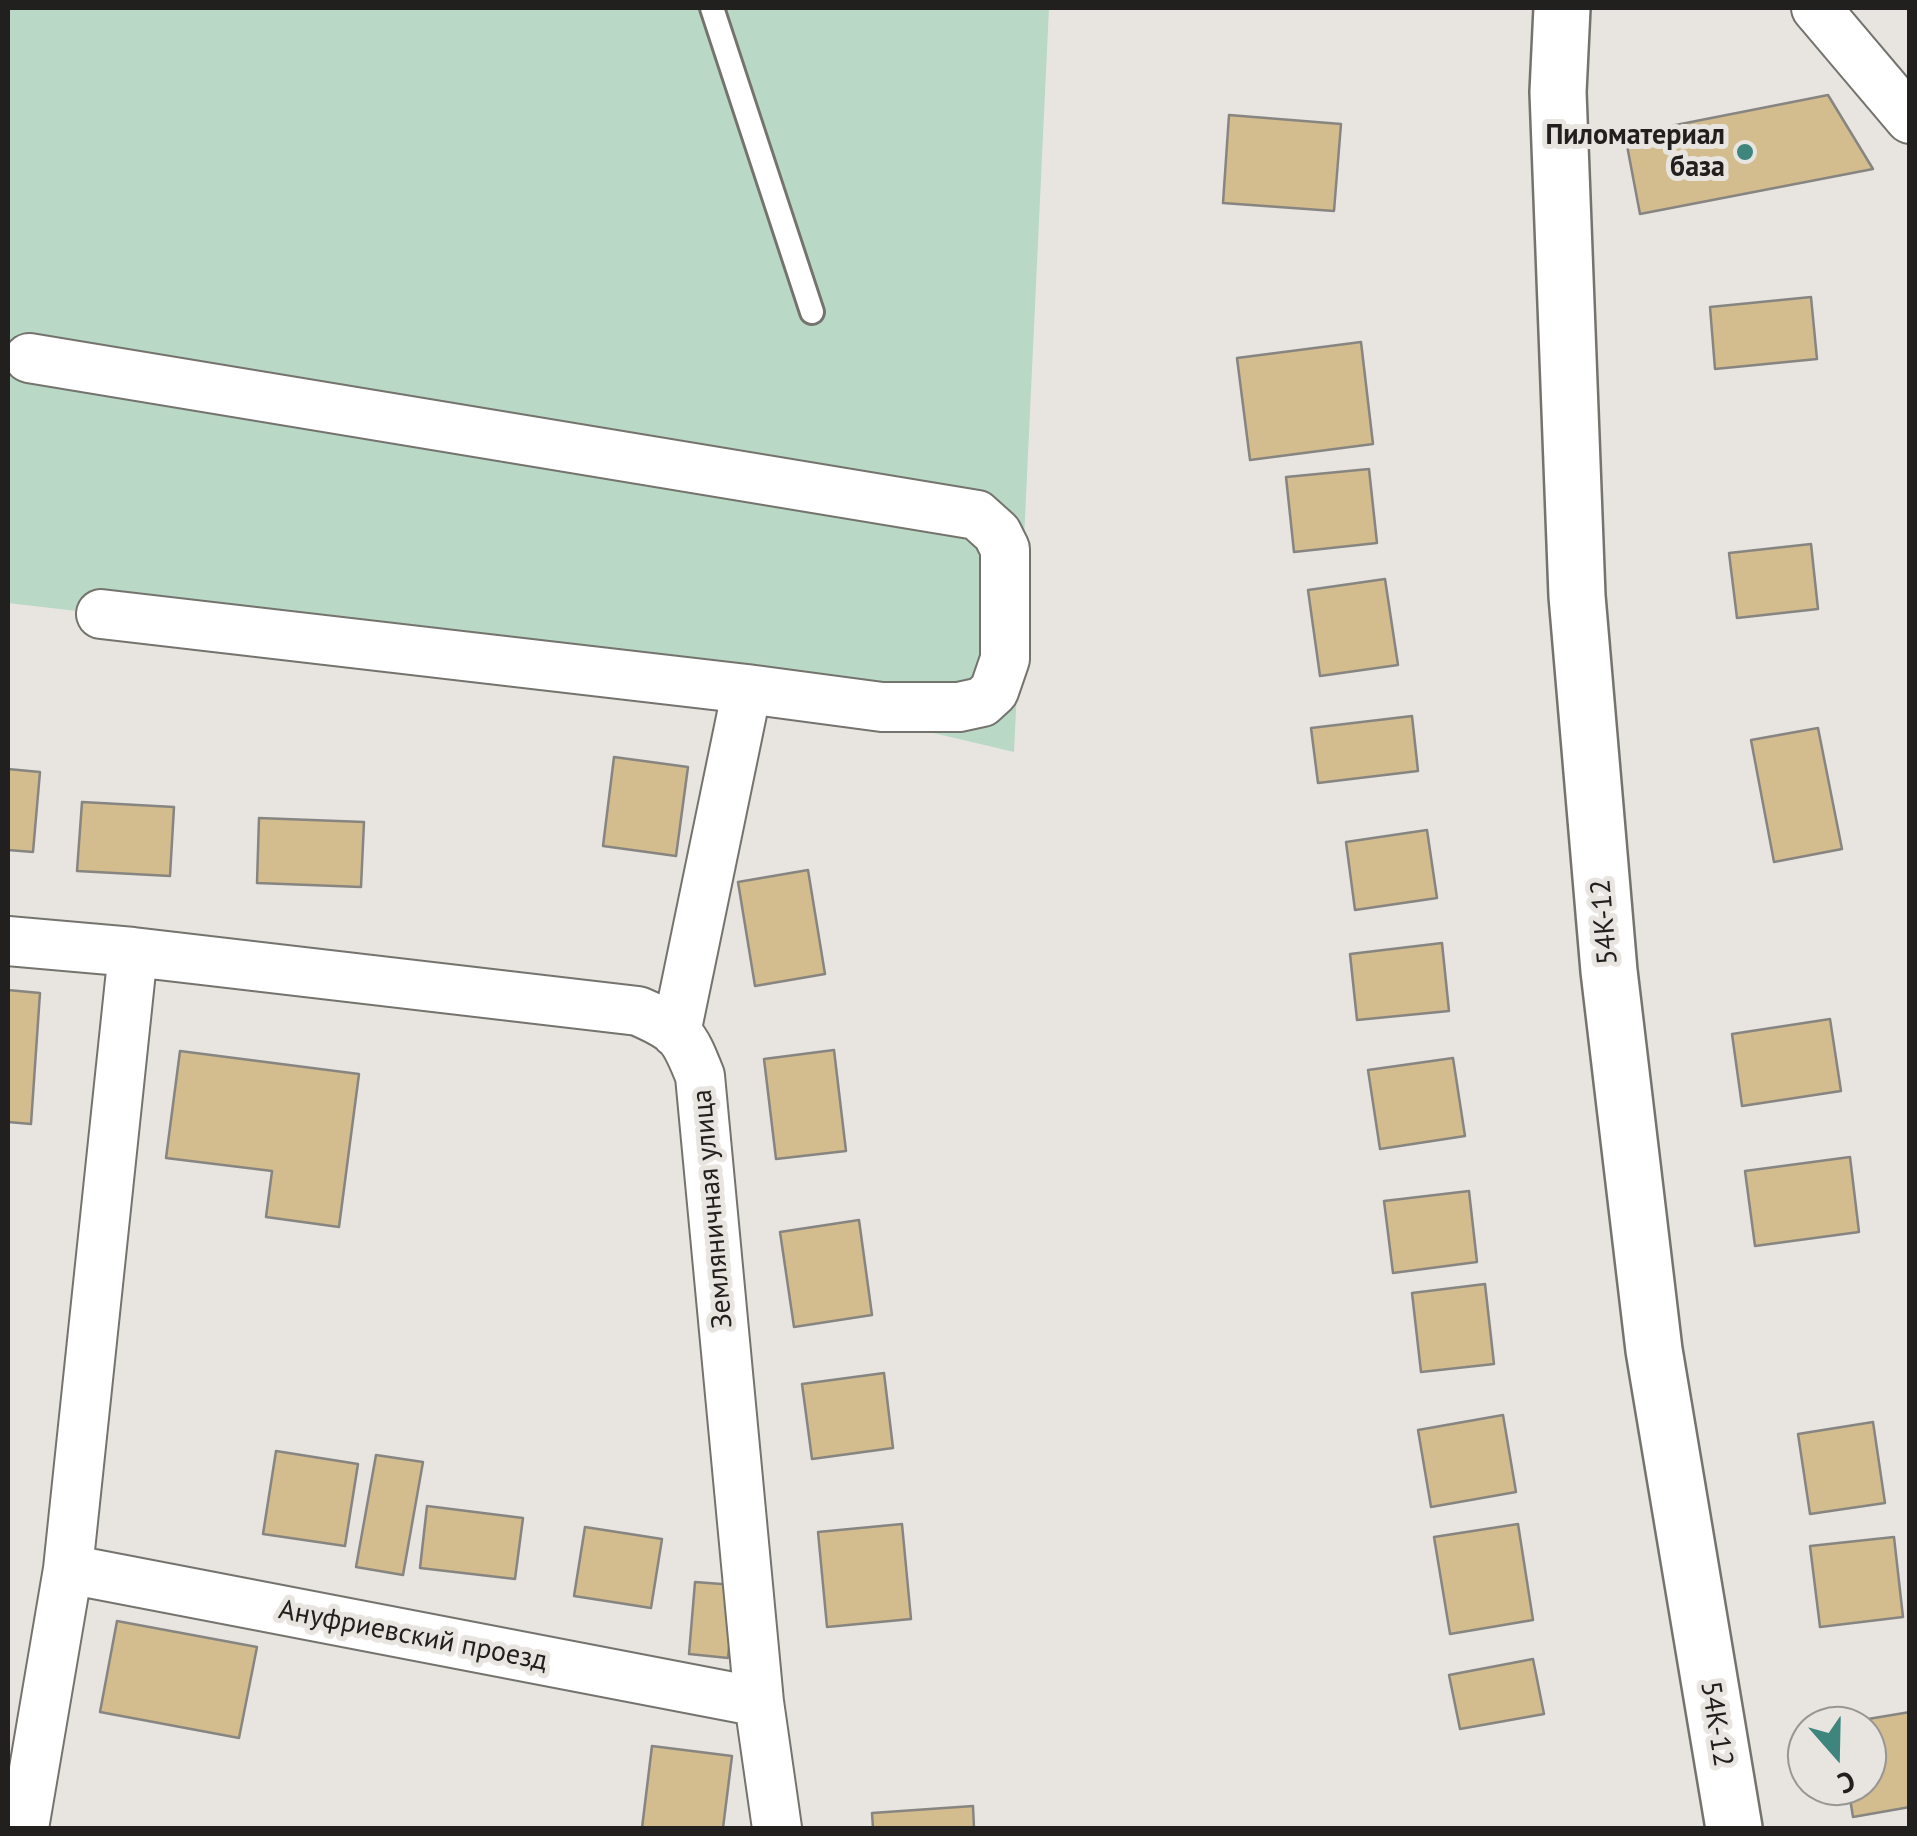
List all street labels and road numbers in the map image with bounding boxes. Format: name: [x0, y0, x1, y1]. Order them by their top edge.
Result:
street label: 54K-12: [1585, 878, 1625, 966]
street label: Земляничная улица: [686, 1088, 740, 1330]
street label: Ануфриевский проезд: [276, 1593, 550, 1679]
street label: 54K-12: [1693, 1679, 1739, 1769]

